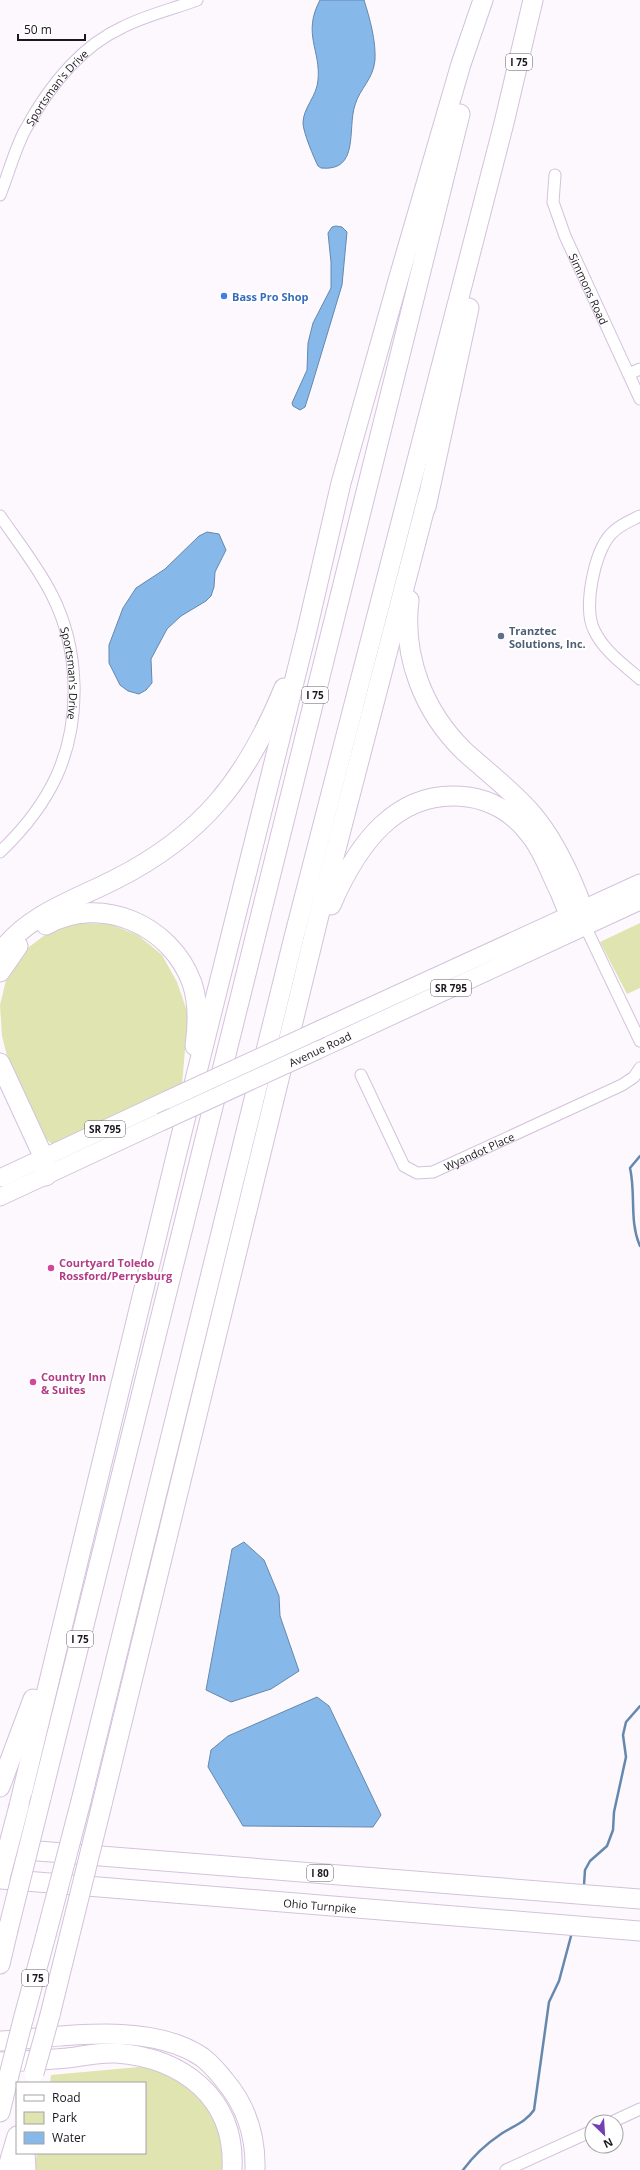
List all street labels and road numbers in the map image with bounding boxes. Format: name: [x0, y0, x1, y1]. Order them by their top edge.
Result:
street label: Sportsman's Drive: [22, 46, 91, 128]
road number: I 75: [506, 54, 532, 70]
street label: Simmons Road: [566, 250, 612, 327]
street label: Sportsman's Drive: [58, 625, 82, 721]
road number: I 75: [302, 687, 328, 703]
road number: SR 795: [431, 980, 471, 996]
street label: Avenue Road: [286, 1028, 354, 1070]
road number: SR 795: [85, 1121, 125, 1137]
street label: Wyandot Place: [441, 1128, 516, 1174]
road number: I 75: [67, 1631, 93, 1647]
road number: I 80: [307, 1865, 333, 1881]
street label: Ohio Turnpike: [283, 1895, 357, 1915]
road number: I 75: [22, 1970, 48, 1986]

